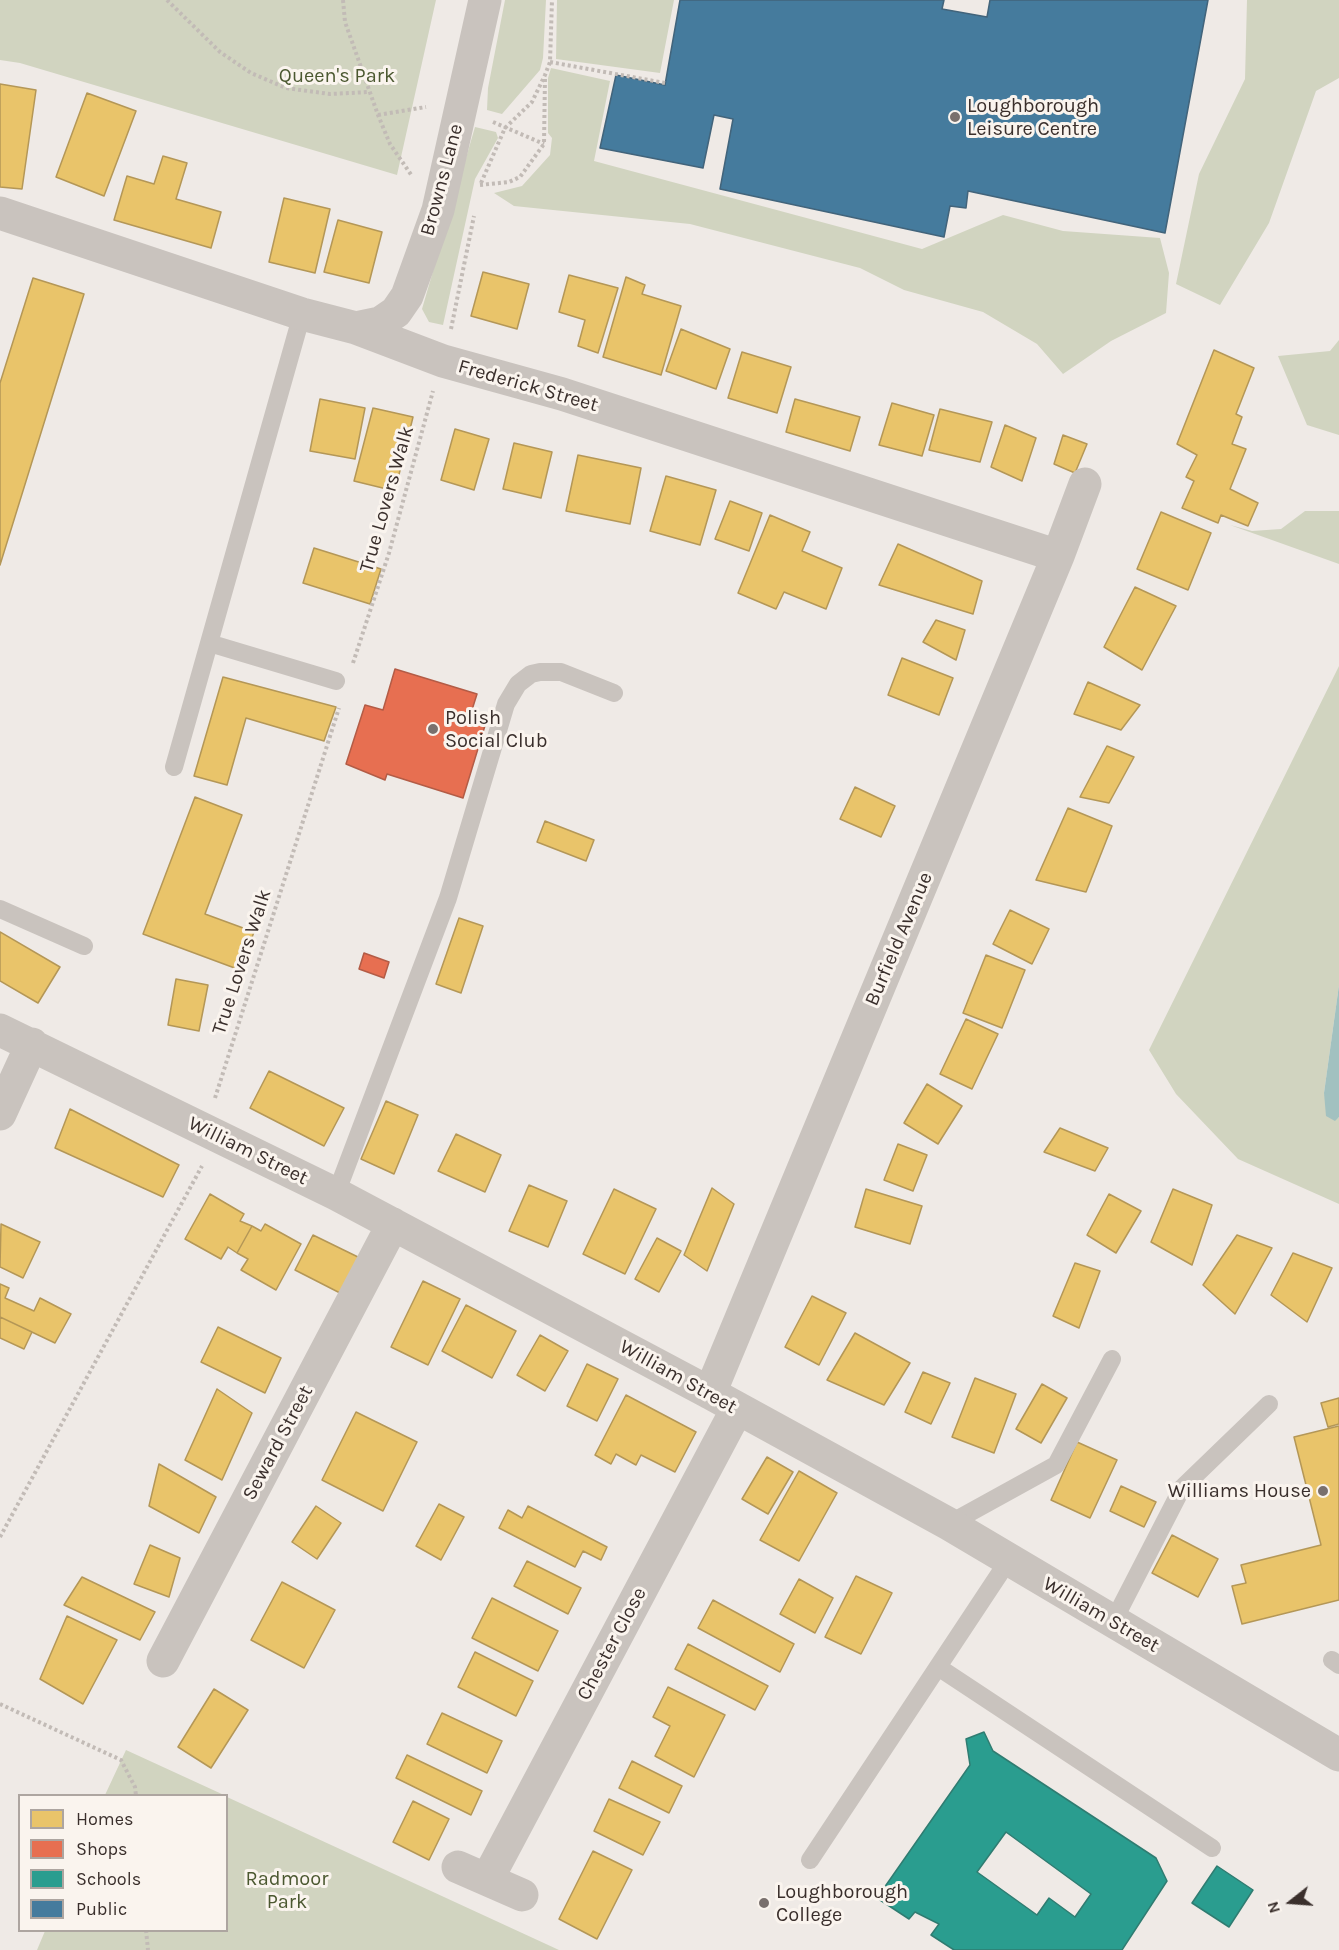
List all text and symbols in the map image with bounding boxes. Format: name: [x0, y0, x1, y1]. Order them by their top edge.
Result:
park label: Queen's Park: [279, 64, 395, 88]
place label: Loughborough Leisure Centre: [967, 94, 1099, 141]
marker: Loughborough Leisure Centre: [948, 110, 962, 124]
street label: Browns Lane: [416, 121, 468, 239]
street label: Frederick Street: [455, 355, 601, 417]
street label: True Lovers Walk: [355, 423, 419, 575]
place label: Polish Social Club: [445, 706, 547, 753]
marker: Polish Social Club: [426, 722, 440, 736]
street label: Burfield Avenue: [860, 869, 938, 1009]
street label: True Lovers Walk: [207, 886, 277, 1038]
street label: William Street: [184, 1112, 312, 1190]
street label: William Street: [615, 1335, 741, 1419]
street label: Seward Street: [238, 1381, 318, 1505]
place label: Williams House: [1168, 1479, 1311, 1503]
marker: Williams House: [1316, 1484, 1330, 1498]
street label: William Street: [1039, 1572, 1163, 1658]
street label: Chester Close: [572, 1583, 652, 1705]
legend: [18, 1794, 228, 1932]
text: Homes: [76, 1808, 133, 1830]
text: Shops: [76, 1838, 128, 1860]
park label: Radmoor Park: [246, 1867, 328, 1914]
text: Schools: [76, 1868, 141, 1890]
north arrow: [1261, 1872, 1321, 1932]
place label: Loughborough College: [776, 1880, 908, 1927]
marker: Loughborough College: [757, 1896, 771, 1910]
text: Public: [76, 1898, 127, 1920]
text: N: [1263, 1899, 1284, 1916]

